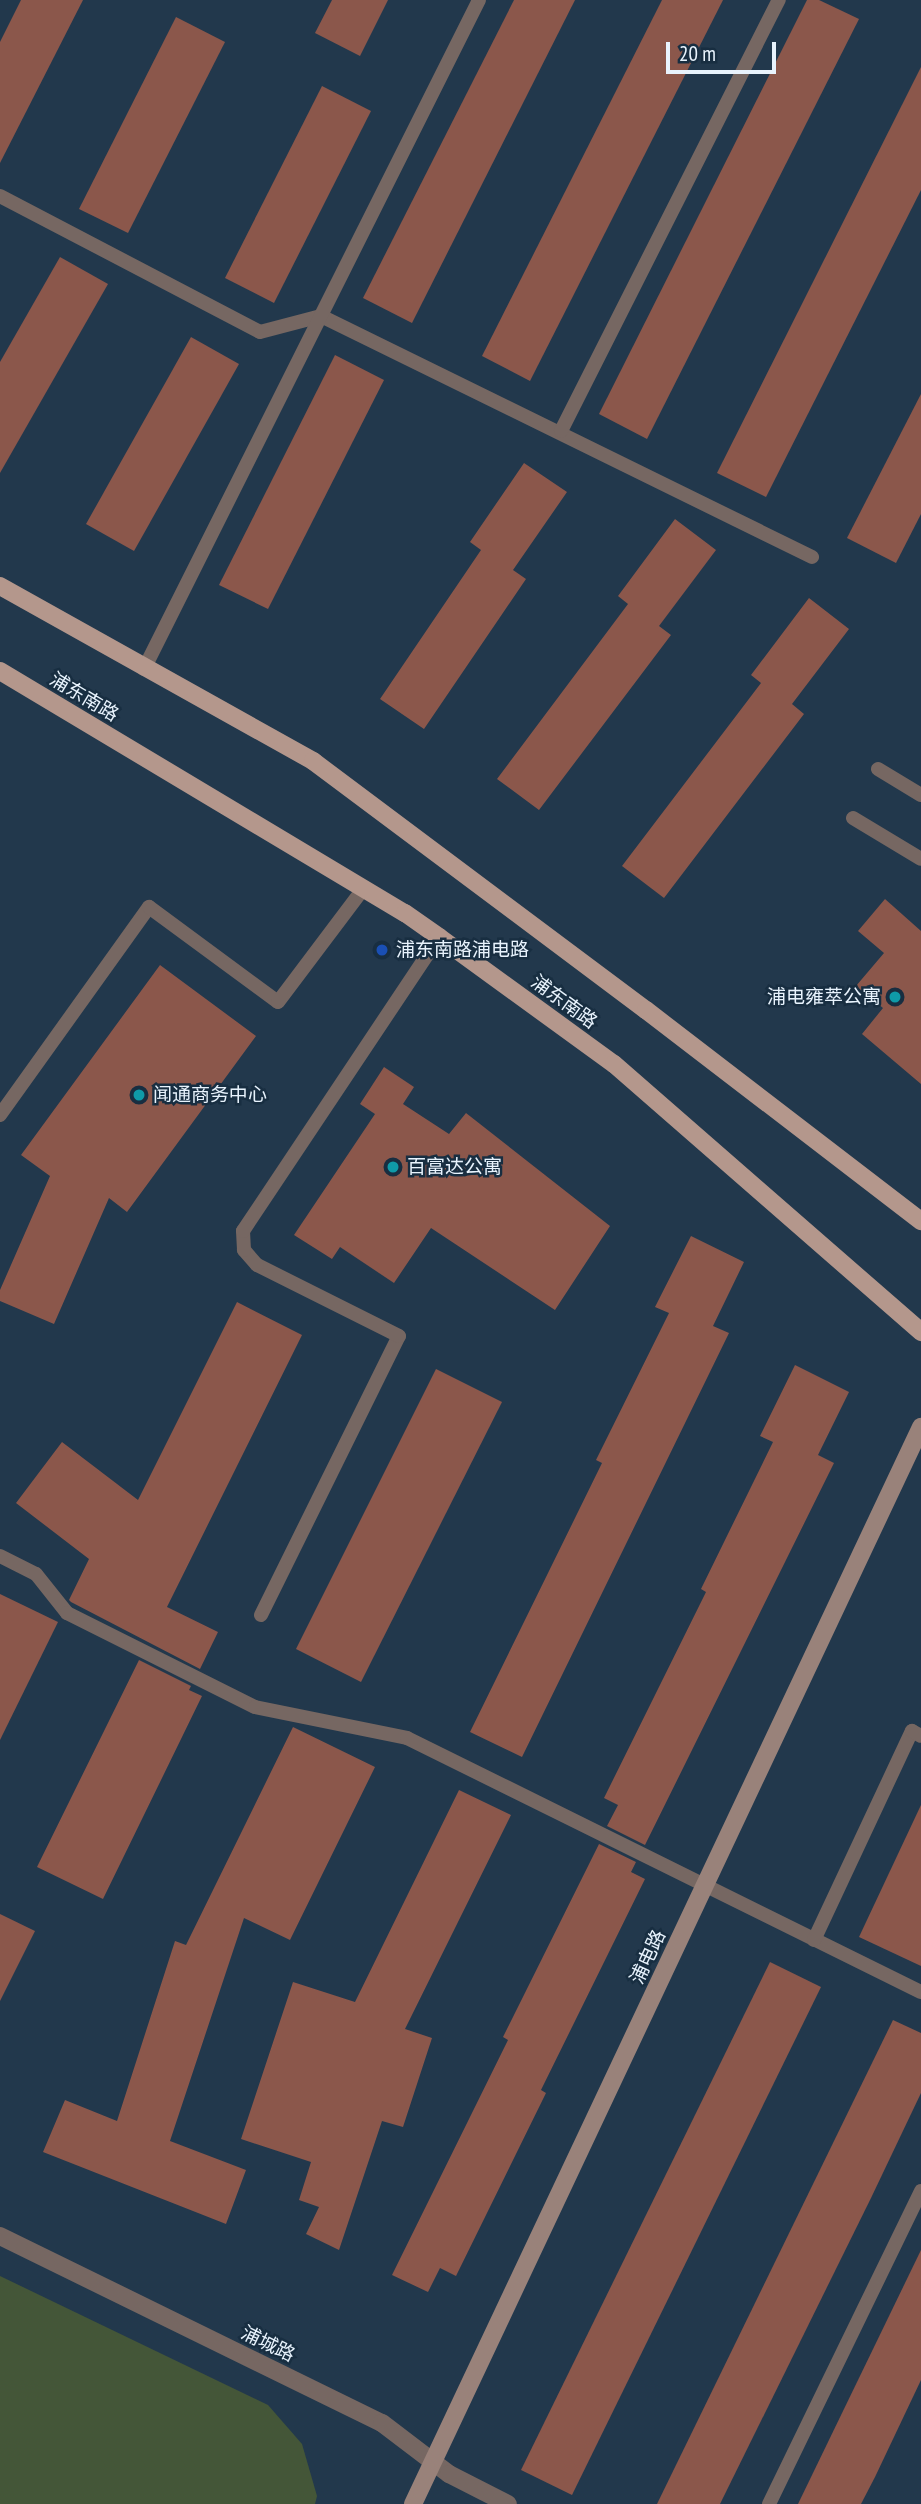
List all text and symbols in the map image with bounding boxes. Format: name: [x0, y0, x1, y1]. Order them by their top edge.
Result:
scale bar: [669, 28, 779, 72]
text: 20 m: [679, 40, 716, 67]
street label: 浦东南路: [46, 668, 122, 726]
place label: 浦东南路浦电路: [396, 939, 529, 961]
marker: 浦东南路浦电路: [374, 942, 390, 958]
street label: 浦东南路: [527, 970, 601, 1034]
place label: 浦电雍萃公寓: [767, 986, 881, 1008]
marker: 浦电雍萃公寓: [887, 989, 903, 1005]
place label: 闻通商务中心: [153, 1084, 267, 1106]
marker: 闻通商务中心: [131, 1087, 147, 1103]
place label: 百富达公寓: [407, 1156, 502, 1178]
marker: 百富达公寓: [385, 1159, 401, 1175]
street label: 浦电路: [626, 1926, 670, 1988]
street label: 浦城路: [237, 2321, 299, 2367]

